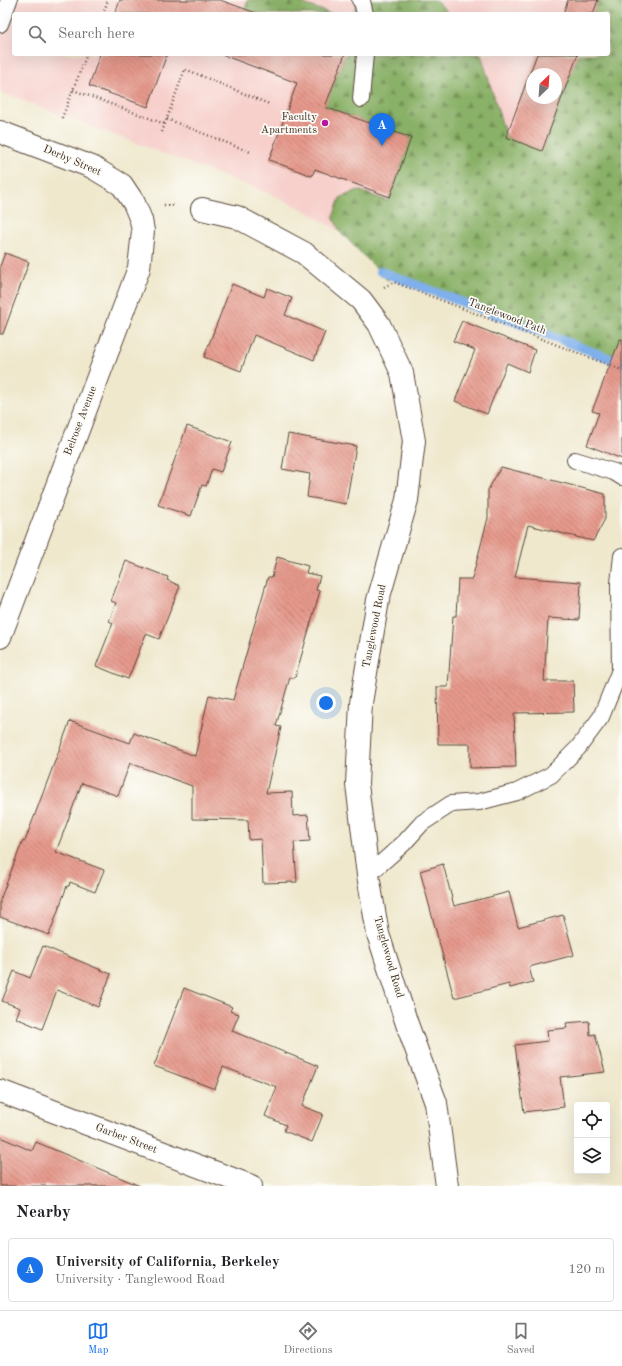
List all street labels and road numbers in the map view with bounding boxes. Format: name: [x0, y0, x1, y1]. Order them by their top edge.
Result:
street label: Derby Street: [41, 144, 103, 178]
street label: Tanglewood Path: [466, 297, 548, 337]
street label: Belrose Avenue: [63, 385, 99, 457]
street label: Tanglewood Road: [362, 583, 389, 669]
street label: Tanglewood Road: [371, 915, 405, 1000]
street label: Garber Street: [94, 1122, 159, 1156]

